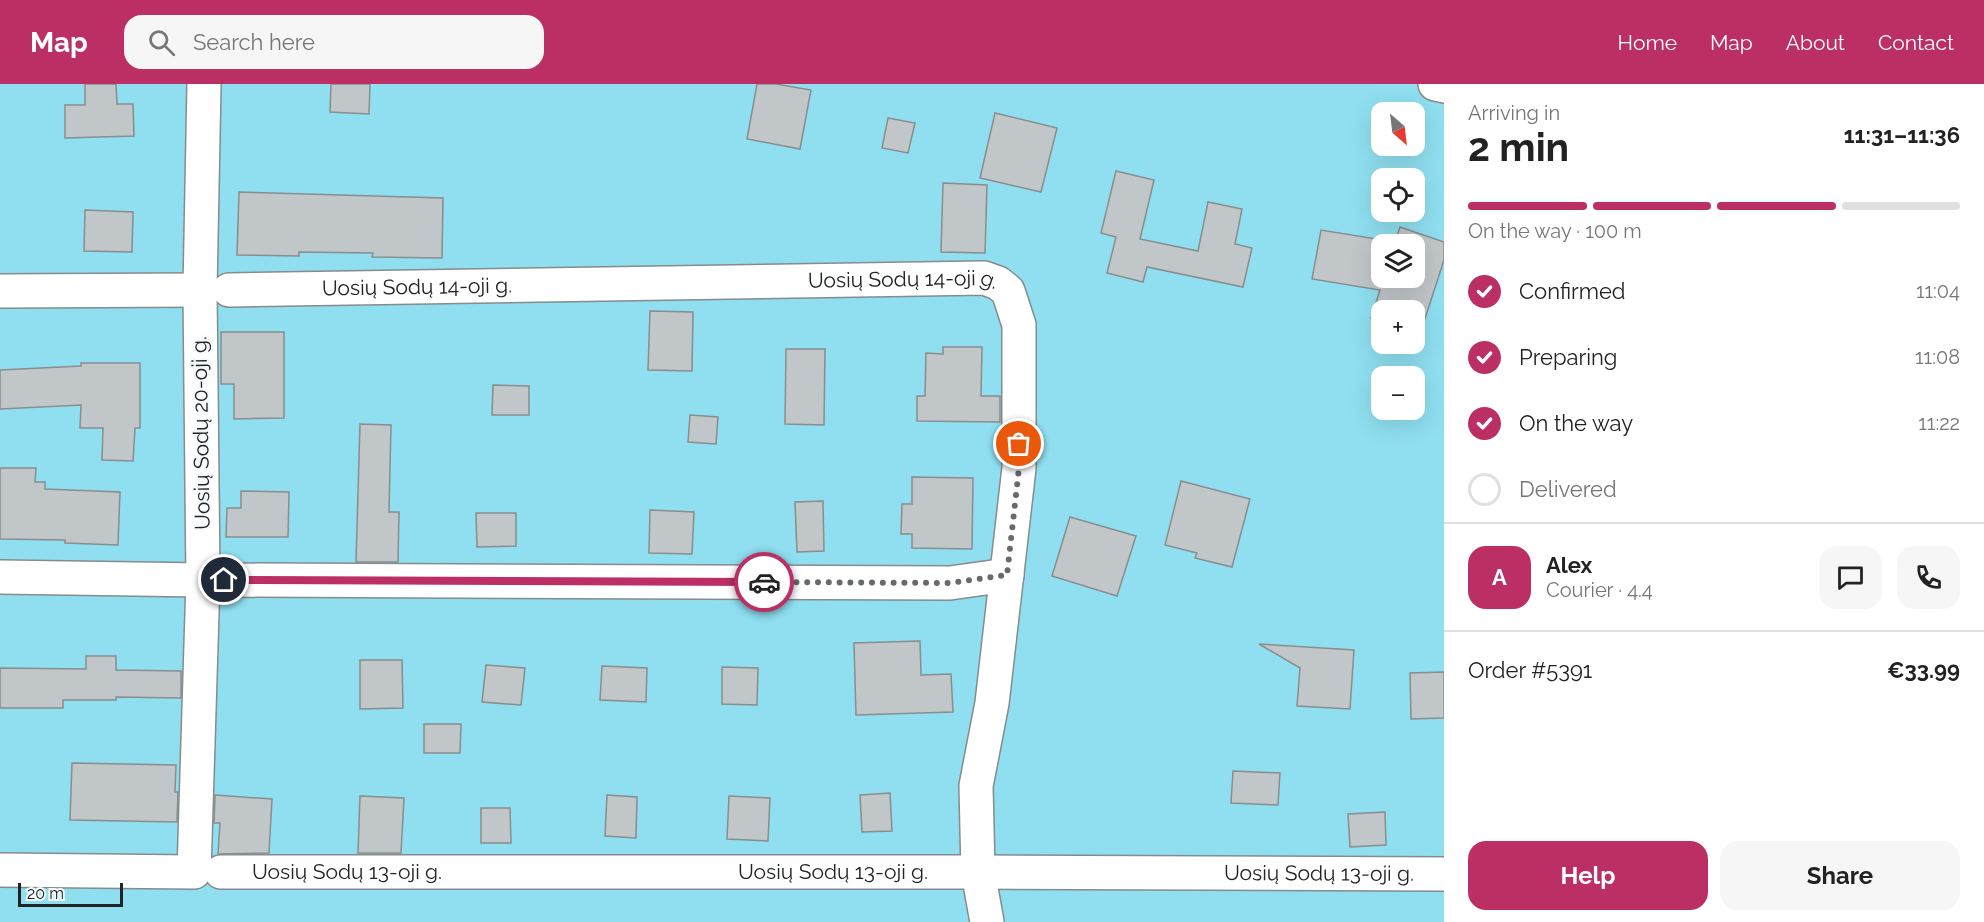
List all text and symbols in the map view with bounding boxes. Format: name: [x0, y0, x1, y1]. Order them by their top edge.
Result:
search box: [124, 15, 544, 69]
text: Map: [30, 26, 88, 59]
icon: search: [145, 26, 178, 59]
text: Search here: [193, 29, 315, 55]
text: Home: [1618, 30, 1677, 55]
text: Map: [1710, 30, 1753, 55]
text: About: [1786, 30, 1845, 55]
text: Contact: [1878, 30, 1954, 55]
text: Arriving in: [1468, 101, 1560, 125]
north arrow: [1371, 102, 1425, 156]
map controls: [1371, 102, 1425, 420]
text: 11:31–11:36: [1844, 122, 1960, 148]
text: 2 min: [1468, 124, 1569, 170]
button: locate: [1371, 168, 1425, 222]
text: On the way · 100 m: [1468, 219, 1642, 243]
button: layers: [1371, 234, 1425, 288]
street label: Uosių Sodų 14-oji g.: [808, 265, 1002, 294]
street label: Uosių Sodų 14-oji g.: [322, 273, 512, 301]
icon: check: [1468, 275, 1501, 308]
text: Confirmed: [1519, 278, 1626, 304]
text: 11:04: [1916, 279, 1960, 303]
button: +: [1371, 300, 1425, 354]
street label: Uosių Sodų 20-oji g.: [186, 336, 215, 530]
icon: check: [1468, 341, 1501, 374]
text: Preparing: [1519, 344, 1617, 370]
text: 11:08: [1915, 345, 1960, 369]
button: −: [1371, 366, 1425, 420]
icon: check: [1468, 407, 1501, 440]
text: On the way: [1519, 410, 1633, 436]
text: 11:22: [1918, 411, 1960, 435]
pin: [993, 418, 1044, 469]
icon: bag: [1002, 427, 1035, 460]
text: Delivered: [1519, 476, 1617, 502]
button: chat: [1819, 546, 1882, 609]
button: phone: [1897, 546, 1960, 609]
courier: [734, 552, 794, 612]
text: Alex: [1546, 552, 1592, 578]
pin: [198, 554, 249, 605]
icon: home: [207, 563, 240, 596]
text: A: [1492, 564, 1507, 590]
icon: car: [748, 566, 781, 599]
text: Courier · 4.4: [1546, 578, 1653, 602]
text: Order #5391: [1468, 657, 1592, 683]
text: €33.99: [1887, 657, 1960, 683]
button: Help: [1468, 841, 1708, 910]
button: Share: [1720, 841, 1960, 910]
street label: Uosių Sodų 13-oji g.: [252, 859, 442, 884]
street label: Uosių Sodų 13-oji g.: [738, 859, 928, 884]
street label: Uosių Sodų 13-oji g.: [1224, 860, 1414, 886]
scale bar: [18, 880, 123, 908]
text: 20 m: [27, 884, 64, 903]

